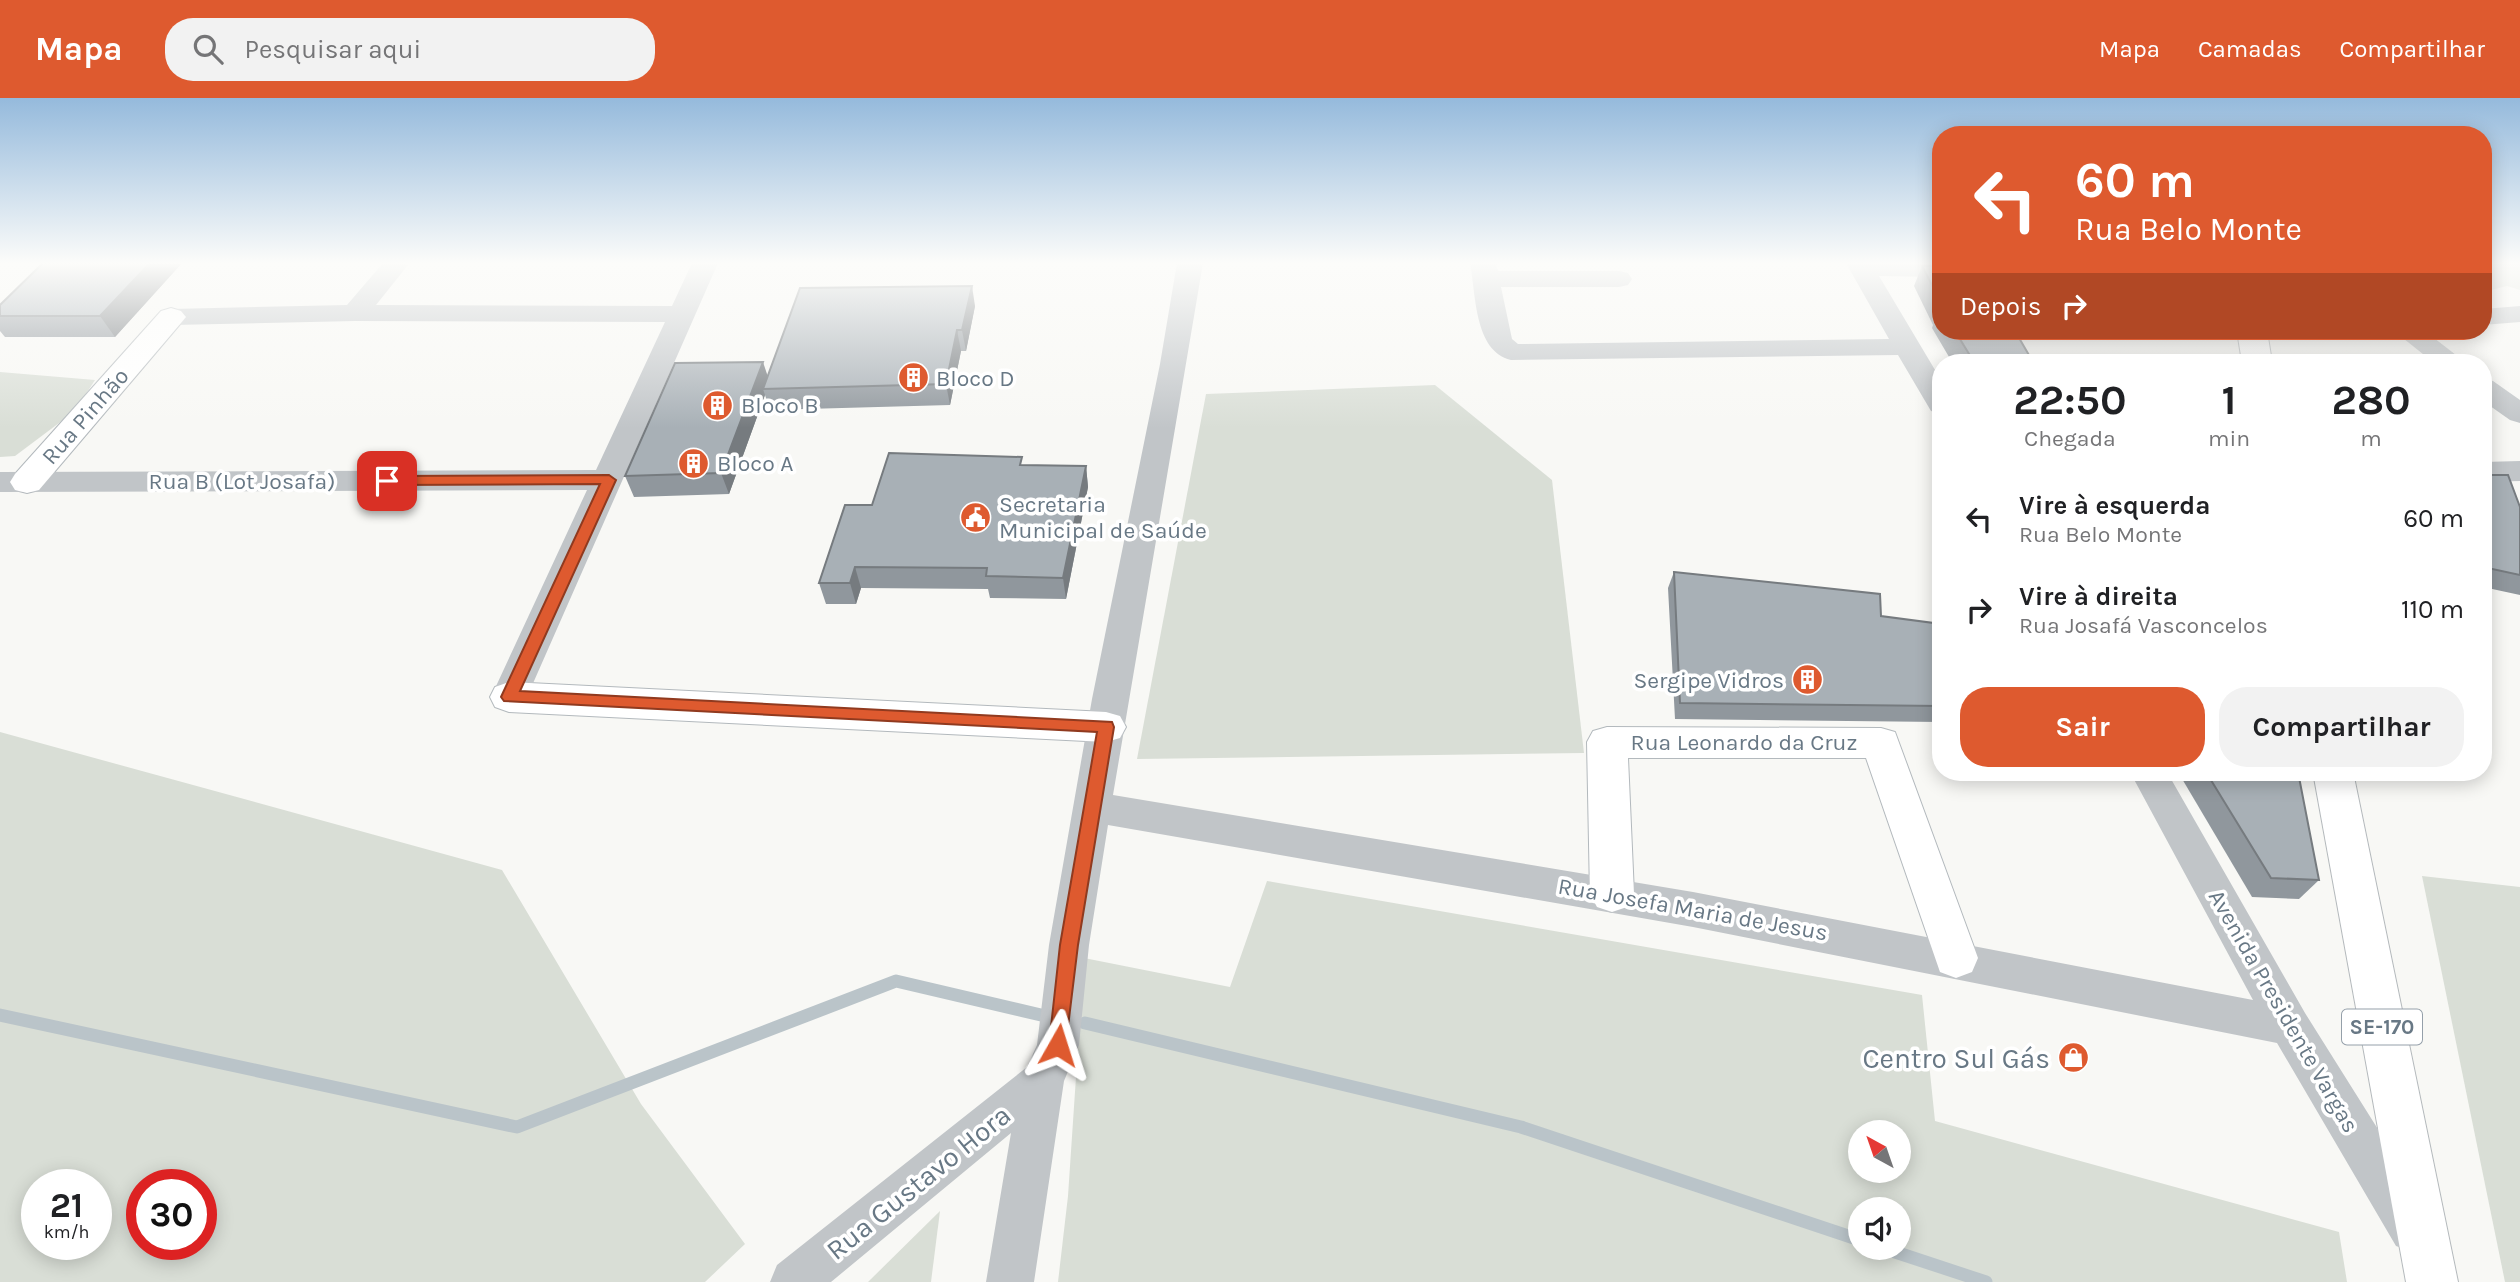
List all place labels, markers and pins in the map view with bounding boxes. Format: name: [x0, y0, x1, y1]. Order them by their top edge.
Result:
building icon: Bloco D: [896, 361, 930, 395]
place label: Bloco D: [936, 365, 1014, 392]
building icon: Bloco B: [701, 388, 735, 422]
place label: Bloco B: [741, 392, 819, 419]
building icon: Bloco A: [677, 446, 711, 480]
place label: Bloco A: [717, 450, 793, 477]
pin: [357, 451, 417, 511]
place label: Secretaria Municipal de Saúde: [999, 491, 1207, 544]
public building icon: Secretaria Municipal de Saúde: [959, 500, 993, 534]
building icon: Sergipe Vidros: [1790, 663, 1824, 697]
place label: Sergipe Vidros: [1633, 667, 1784, 694]
shop icon: Centro Sul Gás: [2056, 1041, 2090, 1075]
place label: Centro Sul Gás: [1862, 1042, 2050, 1075]

